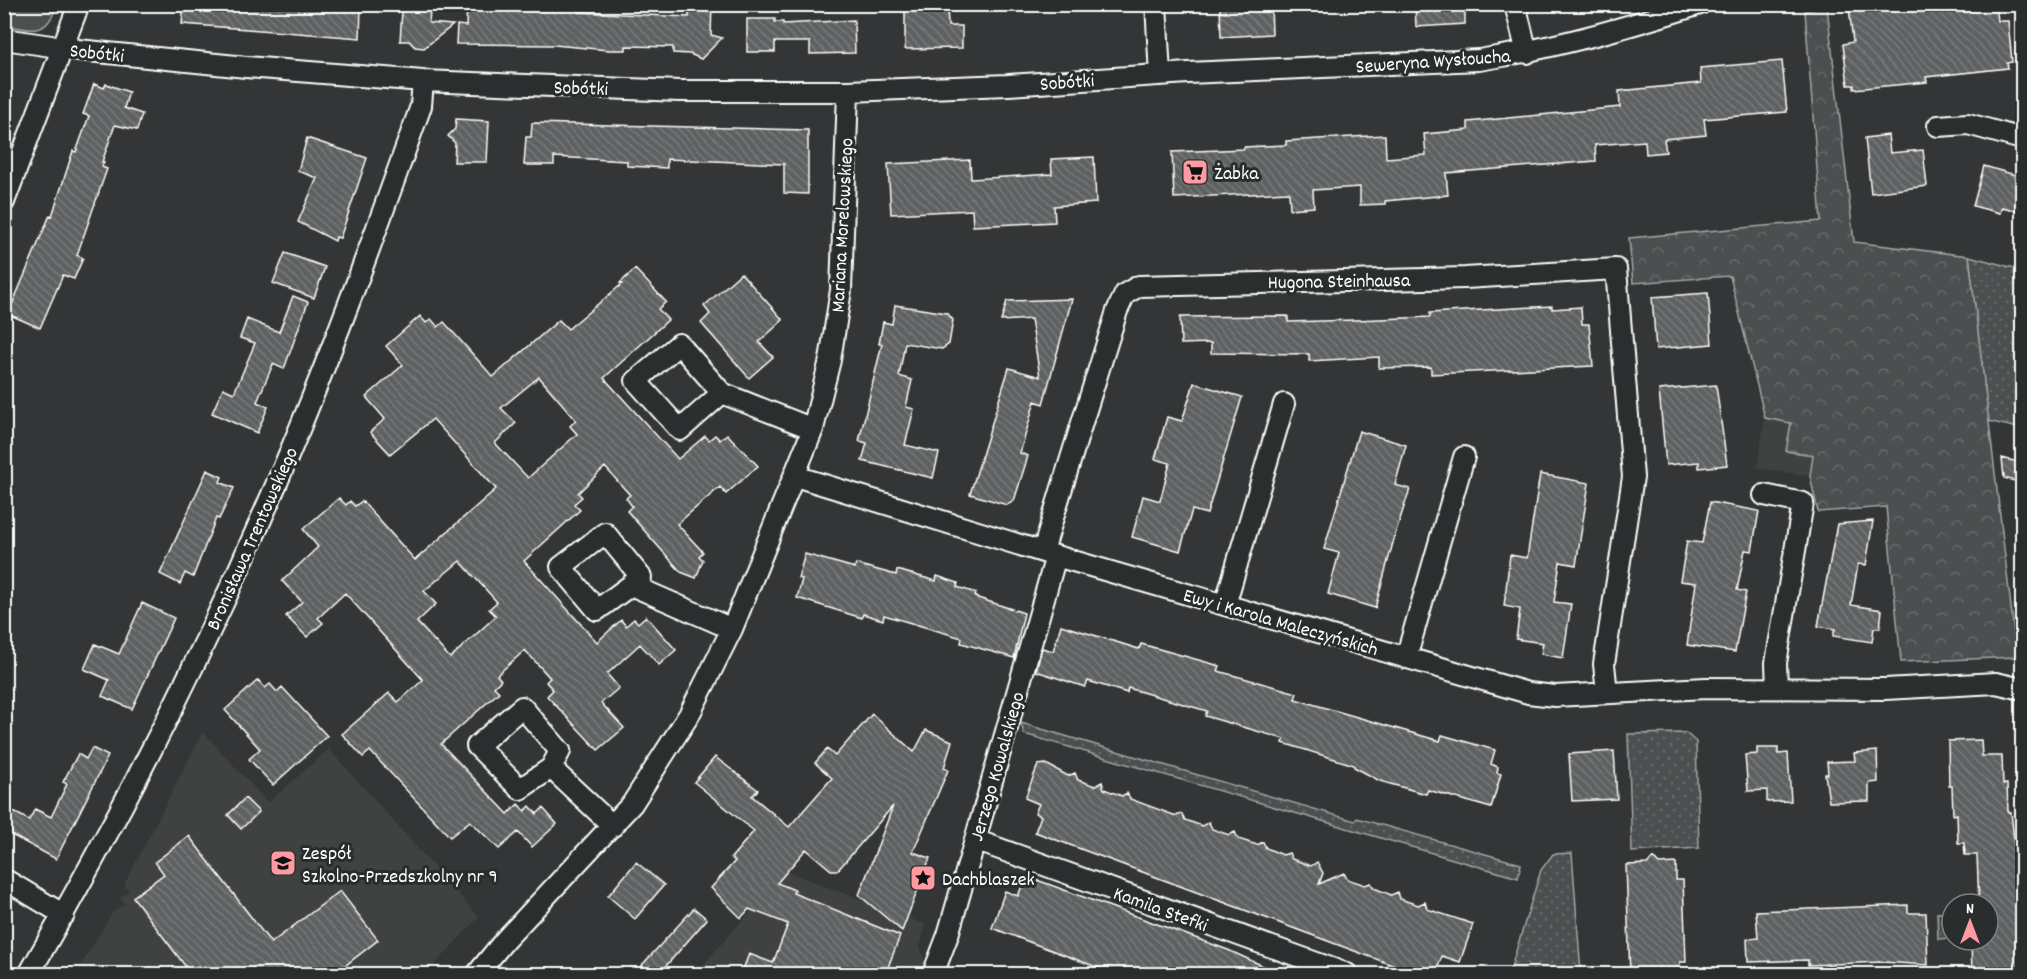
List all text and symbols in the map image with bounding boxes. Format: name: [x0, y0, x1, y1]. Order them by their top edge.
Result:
street label: Sobótki: [68, 38, 126, 72]
street label: Seweryna Wysłoucha: [1355, 44, 1512, 82]
street label: Sobótki: [1039, 68, 1096, 100]
street label: Sobótki: [553, 75, 609, 105]
street label: Mariana Morelowskiego: [825, 137, 863, 313]
supermarket icon: Żabka: [1180, 157, 1210, 187]
place label: Żabka: [1214, 161, 1259, 189]
street label: Hugona Steinhausa: [1268, 268, 1411, 298]
street label: Bronisława Trentowskiego: [201, 443, 307, 635]
street label: Ewy i Karola Maleczyńskich: [1179, 583, 1381, 665]
street label: Jerzego Kowalskiego: [964, 689, 1034, 845]
place label: Zespół Szkolno-Przedszkolny nr 9: [302, 841, 498, 892]
school or university icon: Zespół Szkolno-Przedszkolny nr 9: [268, 848, 298, 878]
place icon: Dachblaszek: [908, 863, 938, 893]
place label: Dachblaszek: [942, 867, 1035, 895]
street label: Kamila Stefki: [1109, 881, 1211, 941]
north arrow: [1940, 892, 2000, 952]
text: N: [1966, 898, 1974, 921]

